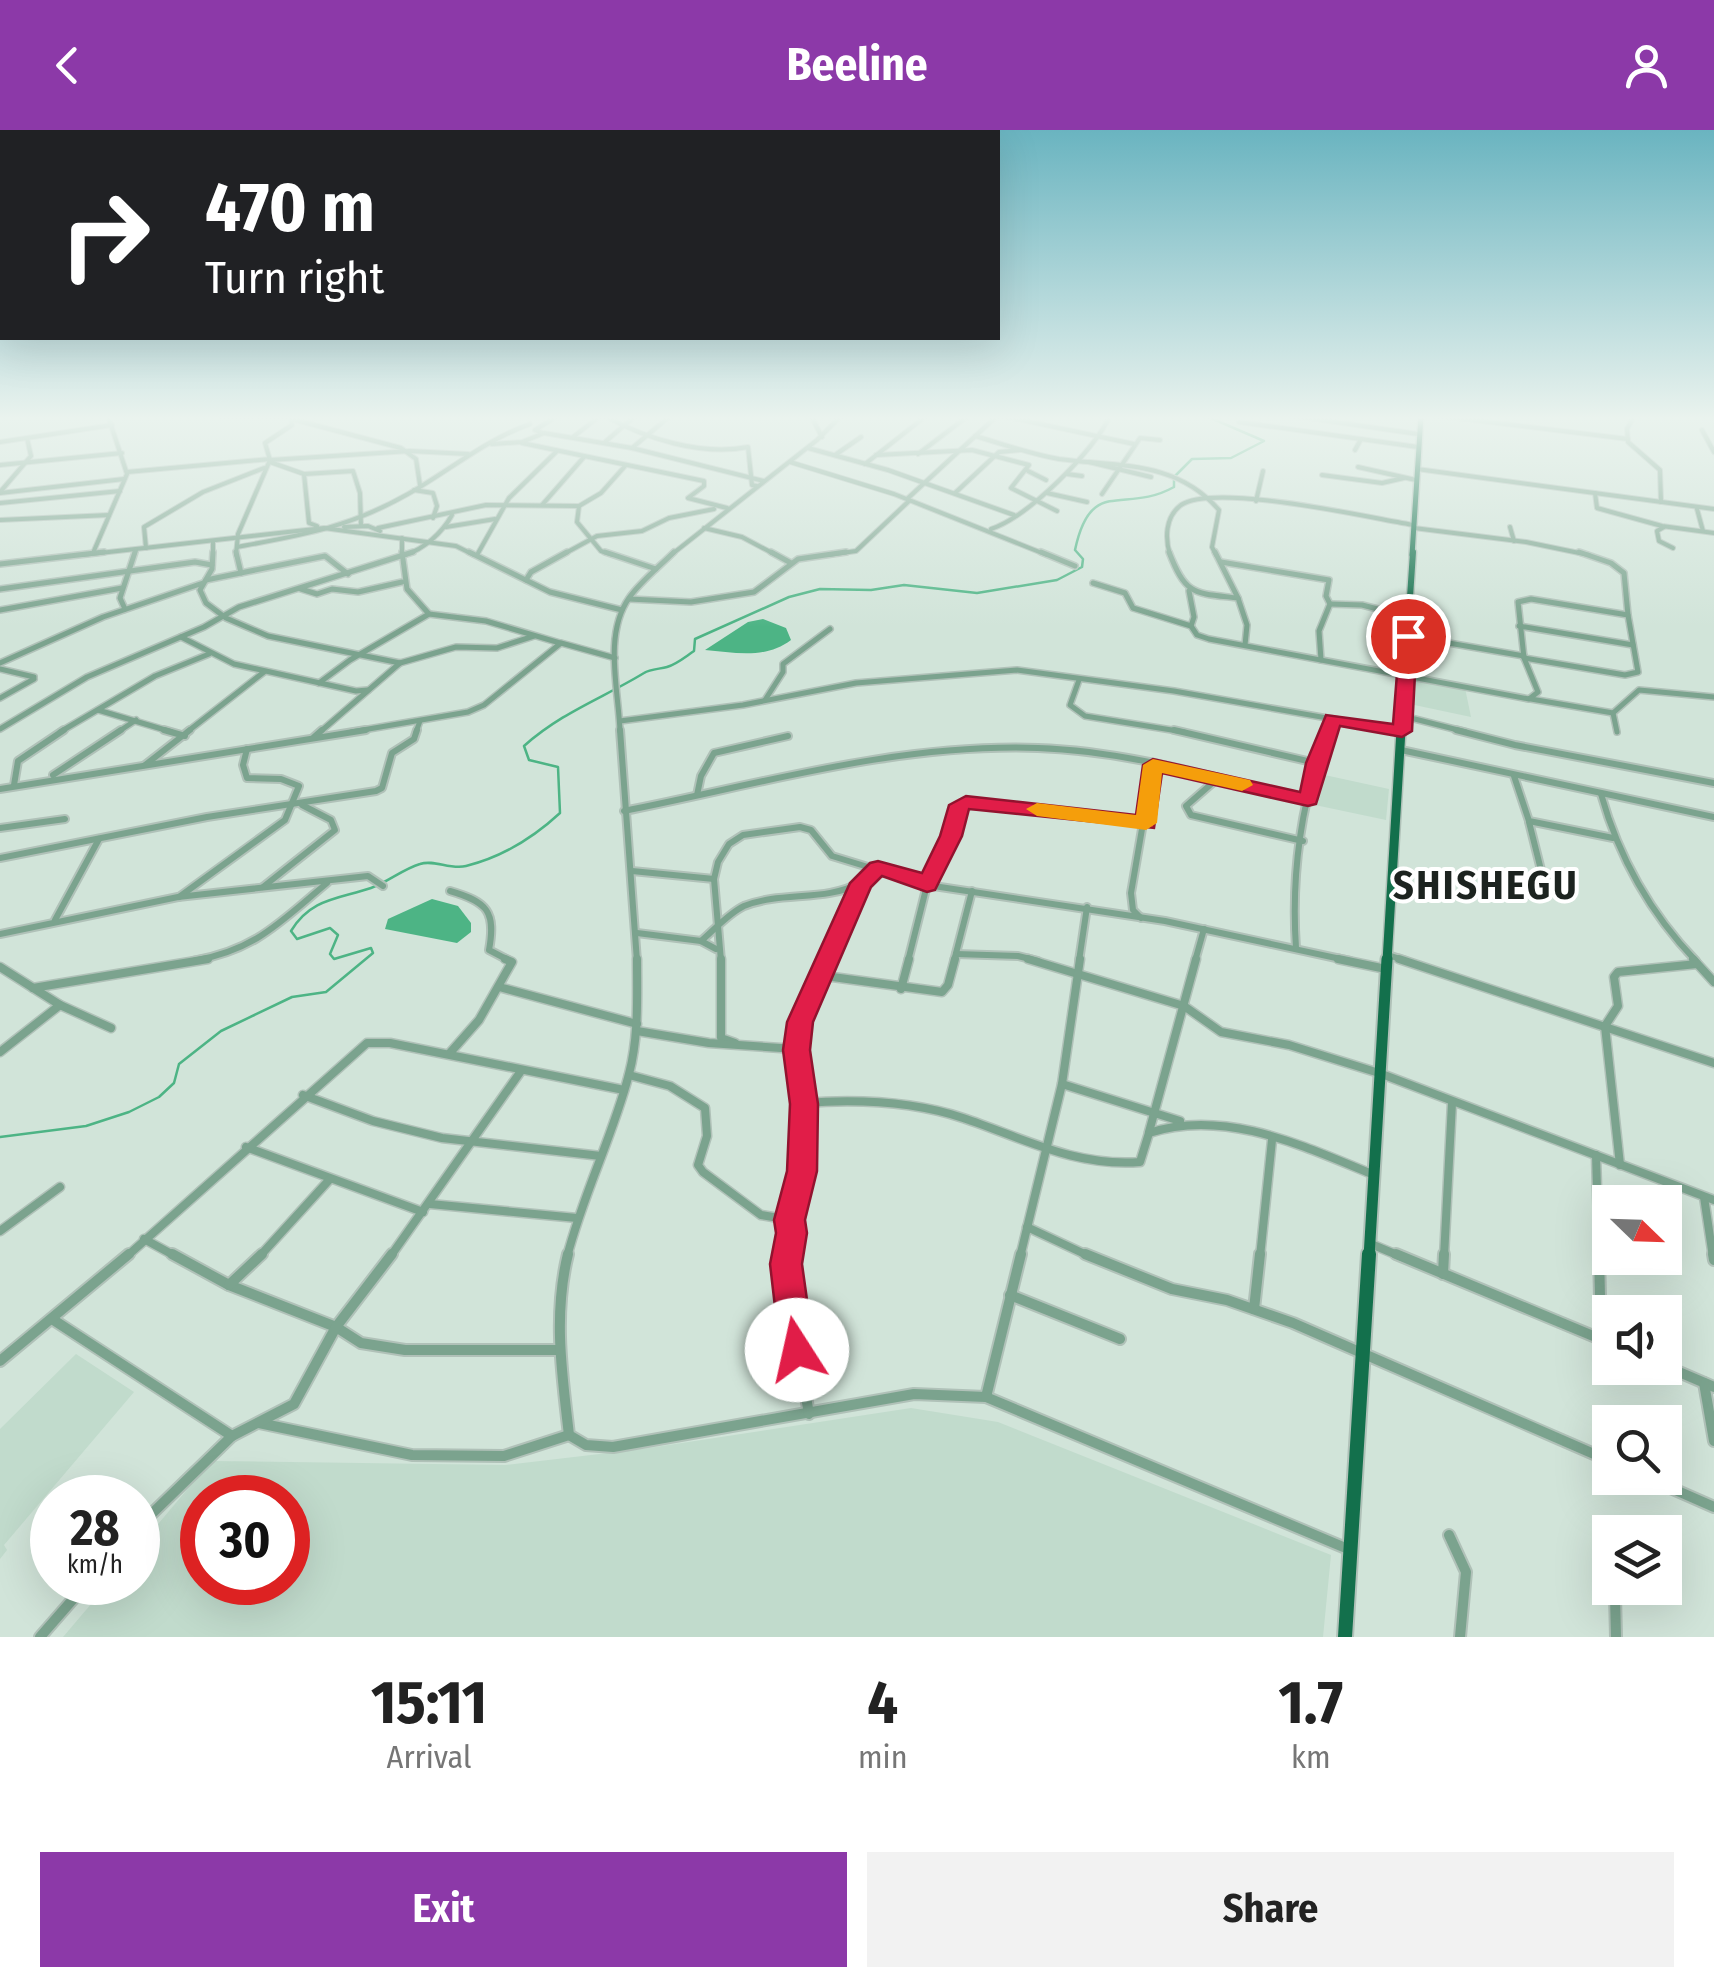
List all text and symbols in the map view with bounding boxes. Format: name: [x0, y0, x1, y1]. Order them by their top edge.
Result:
icon: back: [40, 38, 95, 93]
text: Beeline: [786, 38, 928, 92]
icon: person: [1619, 38, 1674, 93]
text: 470 m: [205, 166, 375, 250]
icon: right: [40, 170, 170, 300]
text: Turn right: [205, 251, 384, 305]
pin: [1366, 594, 1451, 679]
icon: arrive: [1381, 609, 1436, 664]
district label: SHISHEGU: [1393, 862, 1579, 910]
north arrow: [1592, 1185, 1682, 1275]
map controls: [1592, 1185, 1682, 1605]
button: sound: [1592, 1295, 1682, 1385]
position arrow: [745, 1298, 849, 1402]
button: search: [1592, 1405, 1682, 1495]
speed limit sign: 30: [180, 1475, 310, 1605]
text: 28: [70, 1498, 120, 1558]
button: layers: [1592, 1515, 1682, 1605]
text: km/h: [67, 1550, 123, 1580]
text: 15:11: [371, 1667, 487, 1739]
text: 4: [867, 1667, 898, 1739]
text: 1.7: [1278, 1667, 1343, 1739]
text: Arrival: [387, 1738, 471, 1776]
text: min: [858, 1738, 908, 1776]
text: km: [1291, 1738, 1331, 1776]
button: Exit: [40, 1852, 847, 1967]
button: Share: [867, 1852, 1674, 1967]

